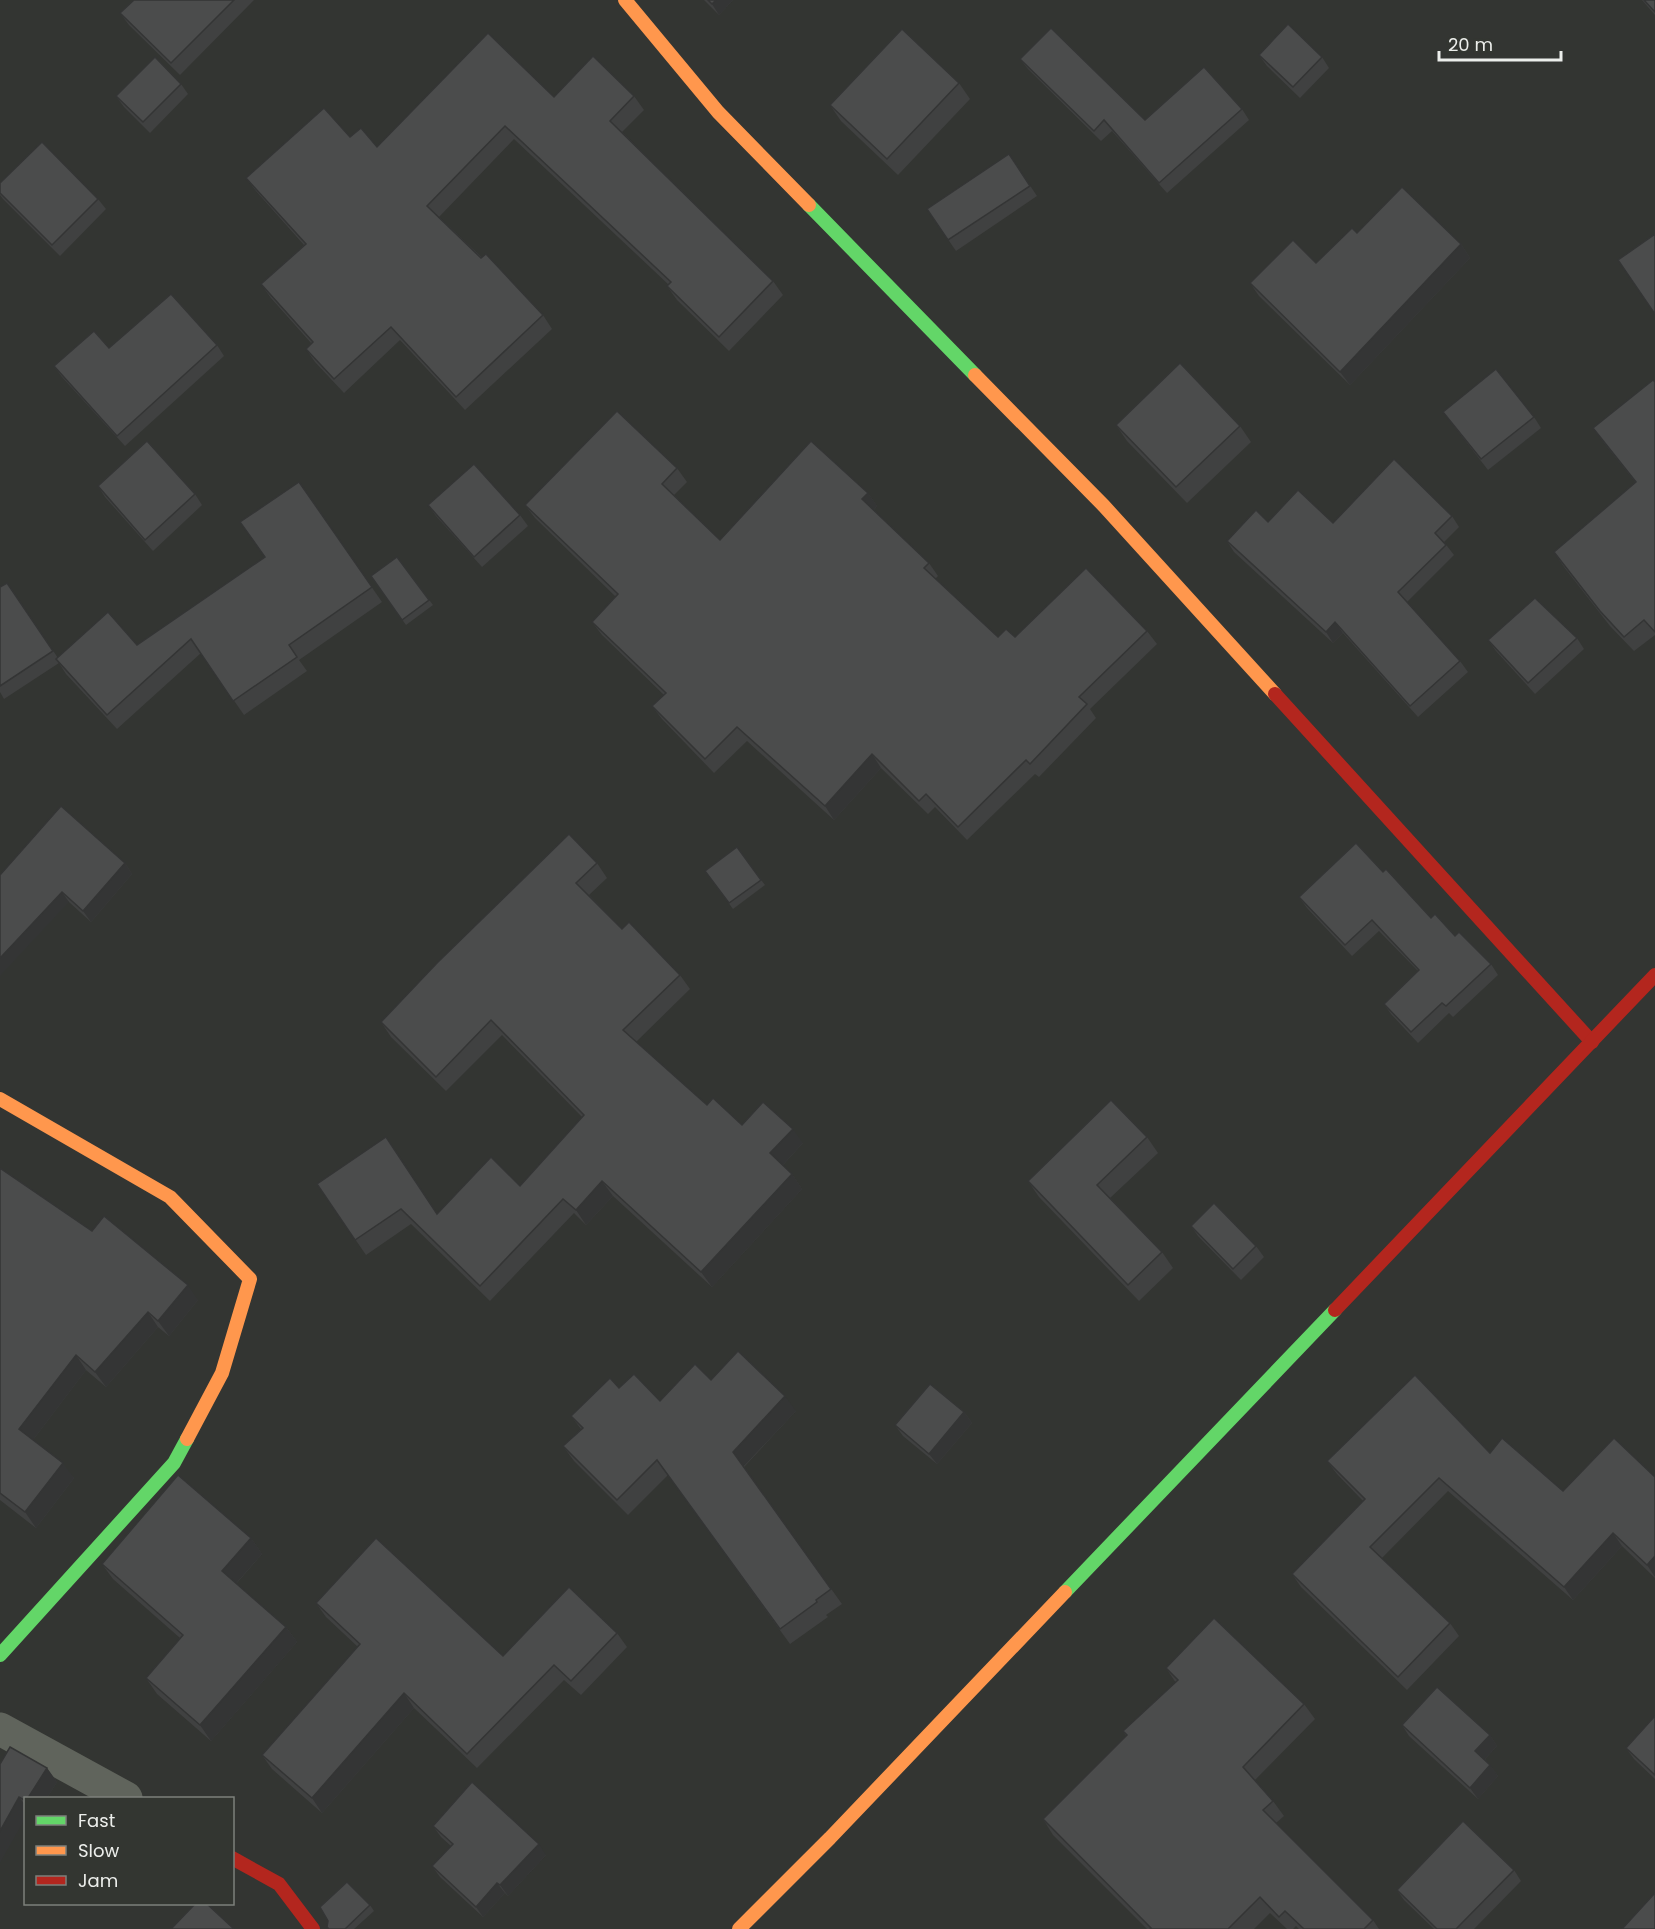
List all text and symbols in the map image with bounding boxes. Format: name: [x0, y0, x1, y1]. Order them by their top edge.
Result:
scale bar: [1439, 24, 1560, 62]
text: 20 m: [1448, 32, 1493, 57]
legend: [24, 1797, 234, 1905]
text: Fast: [78, 1808, 115, 1833]
text: Slow: [78, 1838, 120, 1863]
text: Jam: [78, 1868, 118, 1893]

